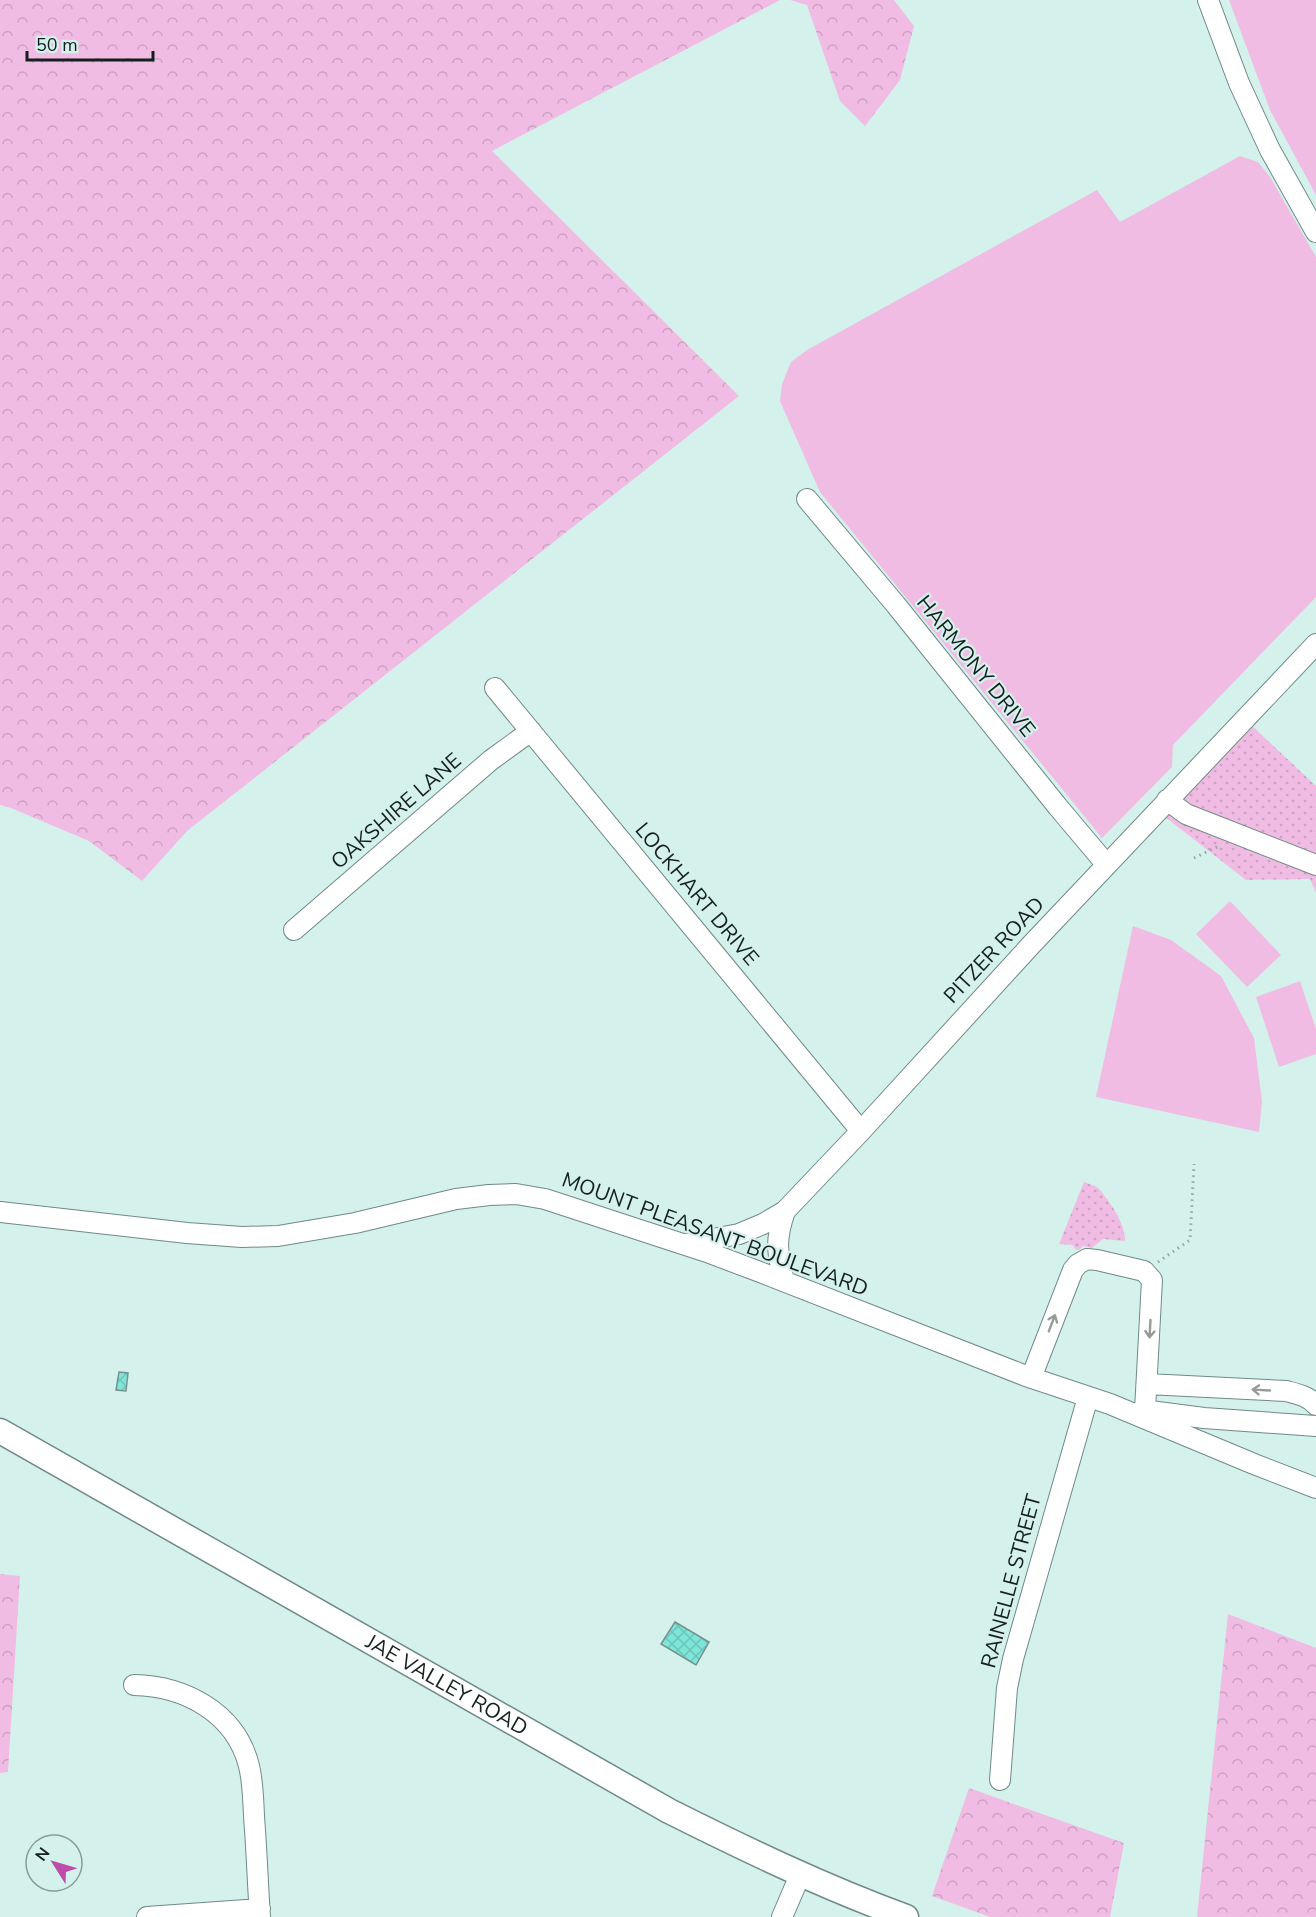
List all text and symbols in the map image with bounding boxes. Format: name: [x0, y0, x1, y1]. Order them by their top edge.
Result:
scale bar: [27, 24, 153, 62]
text: 50 m: [36, 33, 78, 57]
street label: HARMONY DRIVE: [910, 589, 1042, 743]
street label: OAKSHIRE LANE: [325, 747, 467, 875]
street label: LOCKHART DRIVE: [629, 817, 765, 971]
street label: PITZER ROAD: [937, 891, 1051, 1009]
street label: MOUNT PLEASANT BOULEVARD: [558, 1165, 872, 1303]
one-way arrow: [1048, 1315, 1059, 1333]
one-way arrow: [1144, 1318, 1155, 1338]
one-way arrow: [1252, 1384, 1272, 1395]
street label: RAINELLE STREET: [974, 1491, 1048, 1671]
street label: JAE VALLEY ROAD: [360, 1627, 533, 1742]
north arrow: [24, 1833, 84, 1893]
text: N: [30, 1843, 55, 1866]

